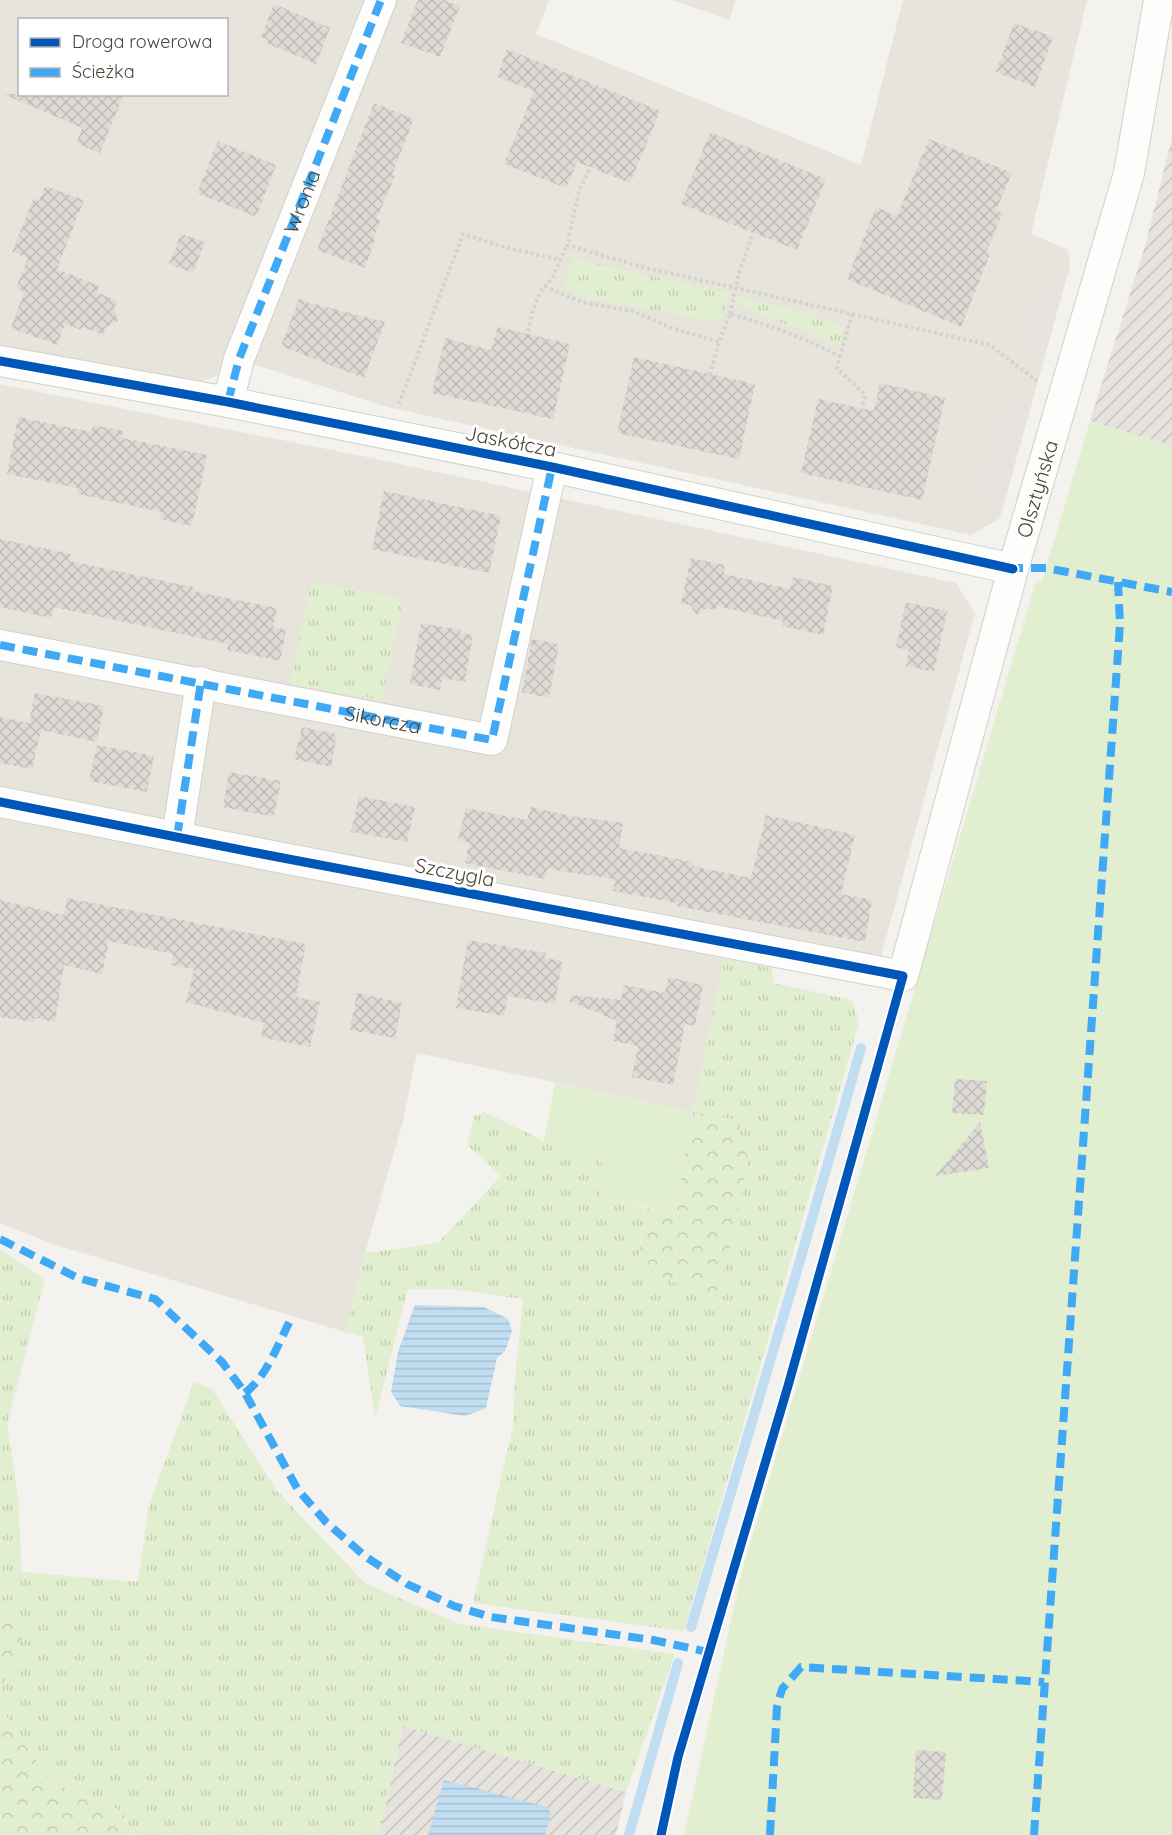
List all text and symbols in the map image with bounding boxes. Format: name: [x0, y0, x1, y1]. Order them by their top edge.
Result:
legend: [18, 18, 228, 96]
text: Droga rowerowa: [72, 30, 212, 53]
text: Ścieżka: [72, 60, 135, 83]
street label: Wronia: [278, 166, 325, 237]
street label: Jaskółcza: [463, 420, 559, 462]
street label: Olsztyńska: [1010, 437, 1063, 540]
street label: Sikorcza: [343, 699, 423, 739]
street label: Szczygla: [413, 852, 497, 892]

